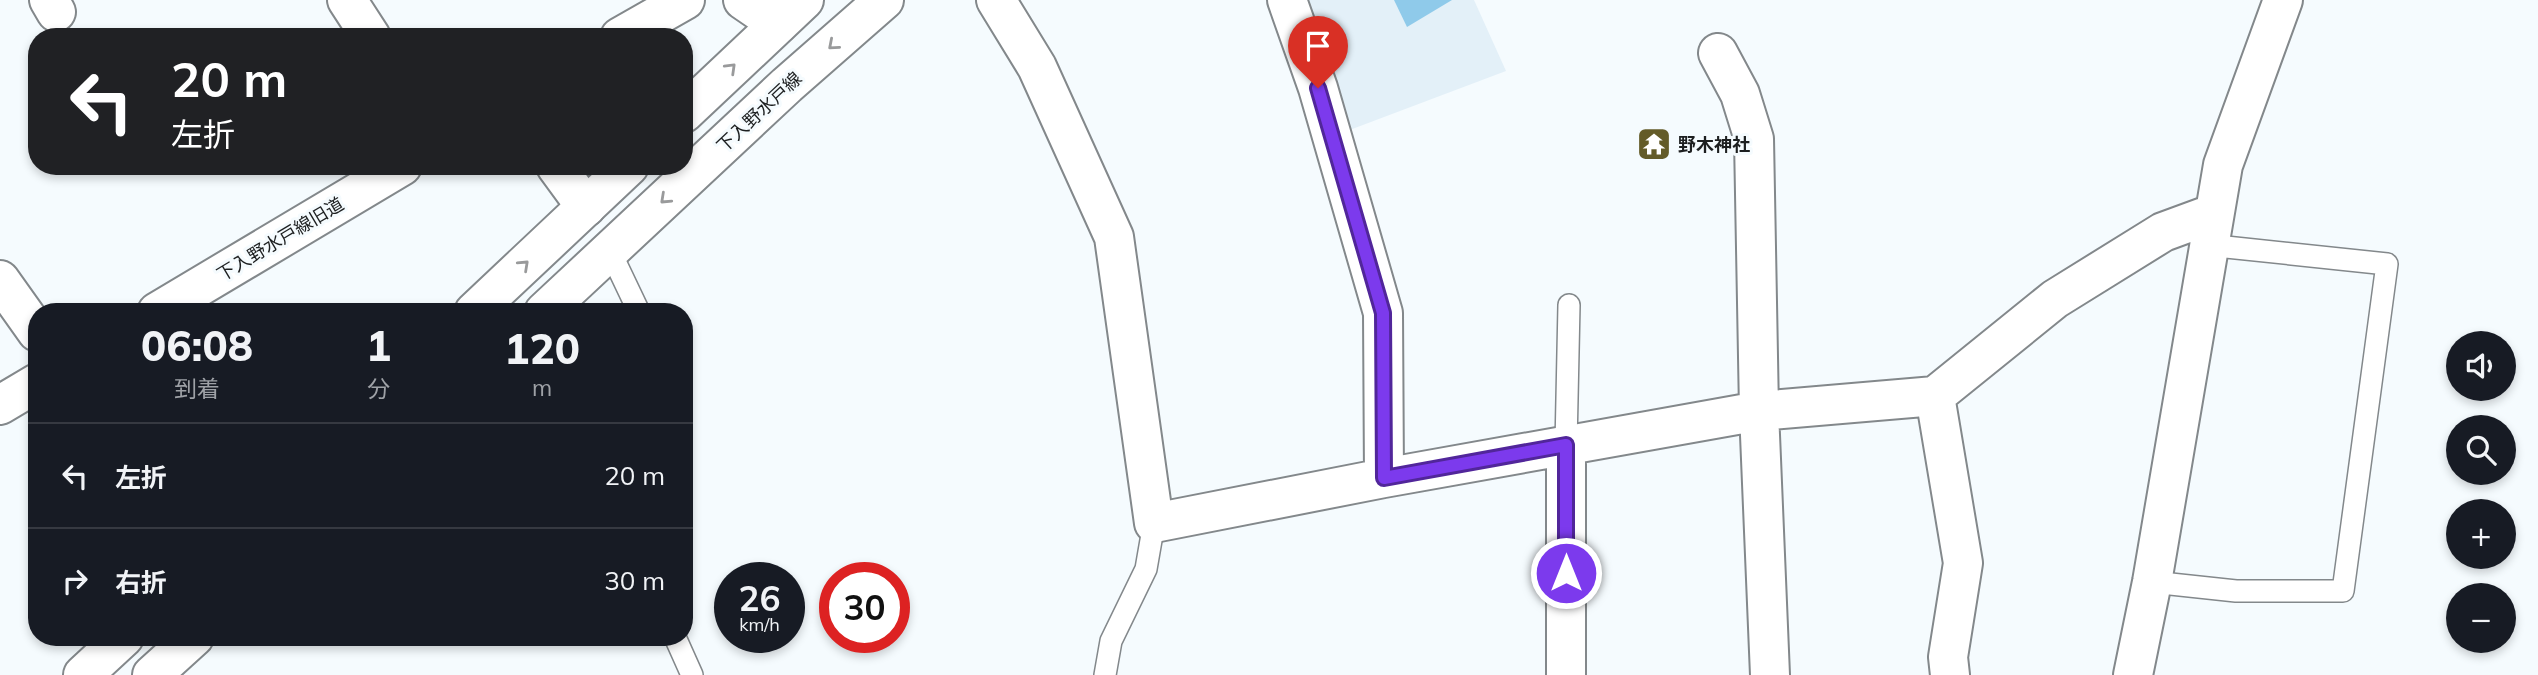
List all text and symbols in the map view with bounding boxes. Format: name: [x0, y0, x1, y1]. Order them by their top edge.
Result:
pin: [1288, 16, 1348, 88]
icon: arrive: [1299, 27, 1337, 65]
one-way arrow: [828, 37, 841, 49]
text: 20 m: [171, 48, 287, 109]
icon: left: [56, 56, 147, 147]
one-way arrow: [723, 64, 736, 77]
street label: 下入野水戸線: [712, 67, 806, 157]
text: 左折: [171, 114, 235, 154]
temple icon: 野木神社: [1635, 125, 1673, 163]
place label: 野木神社: [1678, 133, 1750, 156]
one-way arrow: [660, 190, 673, 203]
street label: 下入野水戸線旧道: [212, 192, 348, 286]
one-way arrow: [516, 261, 529, 273]
text: 06:08: [141, 319, 253, 372]
text: 1: [366, 319, 391, 372]
text: 120: [504, 322, 580, 375]
map controls: [2446, 331, 2516, 653]
button: sound: [2446, 331, 2516, 401]
text: m: [532, 373, 552, 402]
text: 到着: [174, 374, 220, 403]
text: 分: [367, 374, 390, 403]
button: search: [2446, 415, 2516, 485]
icon: left: [56, 457, 94, 495]
text: 20 m: [604, 459, 665, 492]
text: 左折: [115, 461, 167, 494]
button: +: [2446, 499, 2516, 569]
position arrow: [1529, 536, 1603, 610]
icon: right: [56, 562, 94, 600]
speed limit sign: 30: [819, 562, 910, 653]
text: 30 m: [604, 564, 665, 597]
text: 右折: [115, 566, 167, 599]
text: 26: [738, 576, 781, 620]
button: −: [2446, 583, 2516, 653]
text: km/h: [739, 613, 780, 636]

